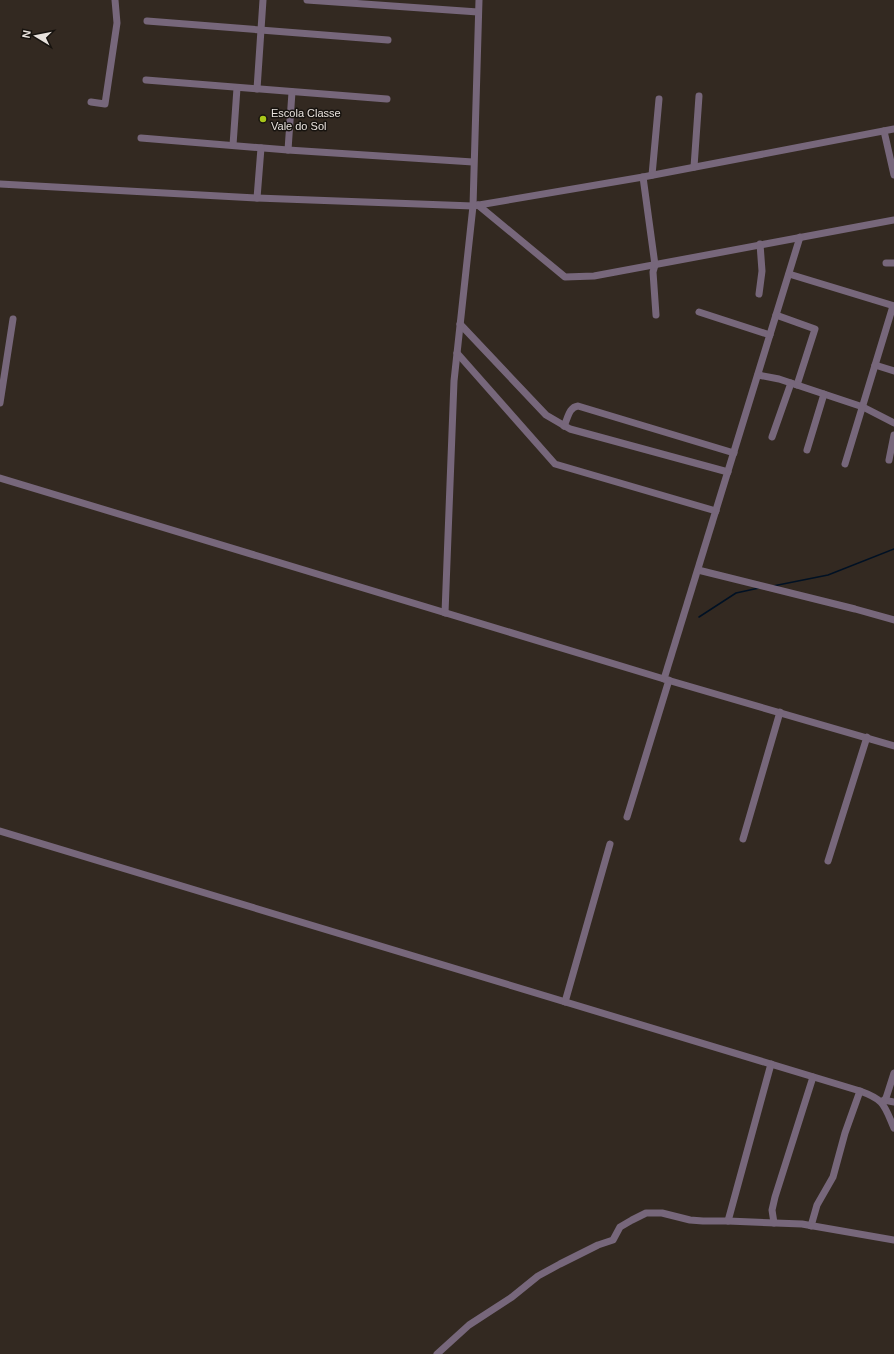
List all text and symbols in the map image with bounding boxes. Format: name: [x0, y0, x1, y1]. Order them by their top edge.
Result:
north arrow: [16, 16, 56, 56]
text: N: [20, 29, 33, 39]
place label: Escola Classe Vale do Sol: [271, 107, 341, 132]
marker: Escola Classe Vale do Sol: [258, 114, 268, 124]

